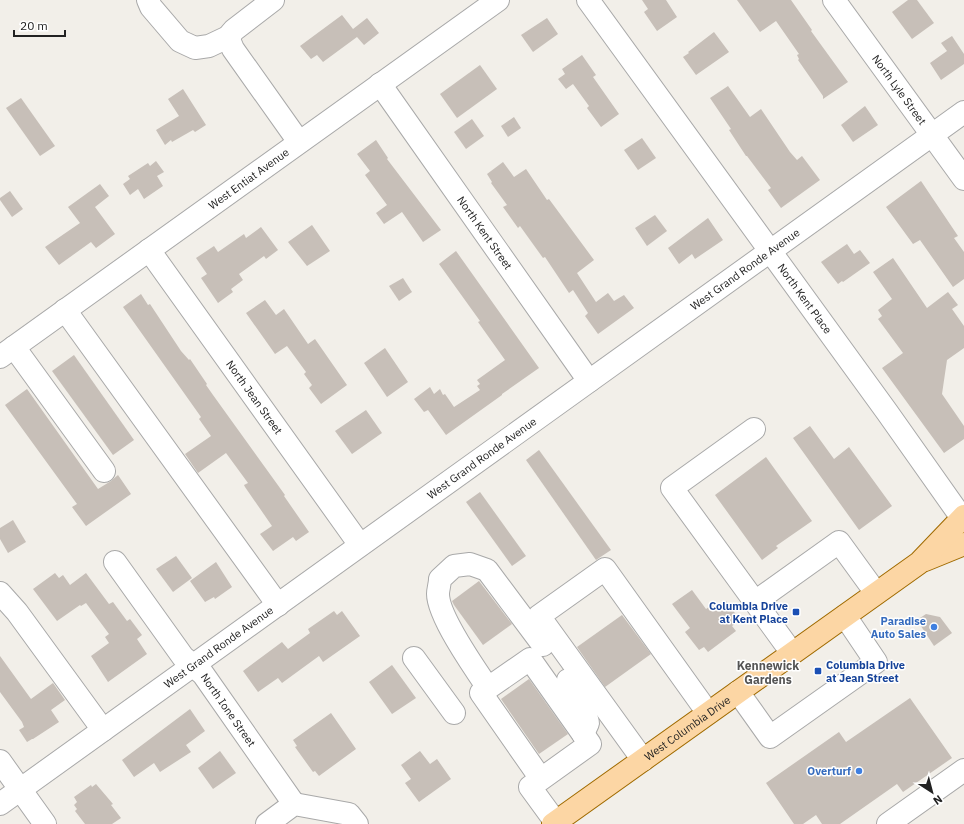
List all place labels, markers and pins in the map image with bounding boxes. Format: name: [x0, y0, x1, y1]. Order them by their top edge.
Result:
place label: Columbia Drive at Kent Place: [709, 599, 788, 626]
marker: Columbia Drive at Kent Place: [791, 607, 801, 617]
place label: Paradise Auto Sales: [871, 614, 926, 641]
marker: Paradise Auto Sales: [929, 622, 939, 632]
place label: Columbia Drive at Jean Street: [826, 658, 905, 685]
marker: Columbia Drive at Jean Street: [813, 666, 823, 676]
place label: Overturf: [807, 764, 851, 778]
marker: Overturf: [854, 766, 864, 776]

